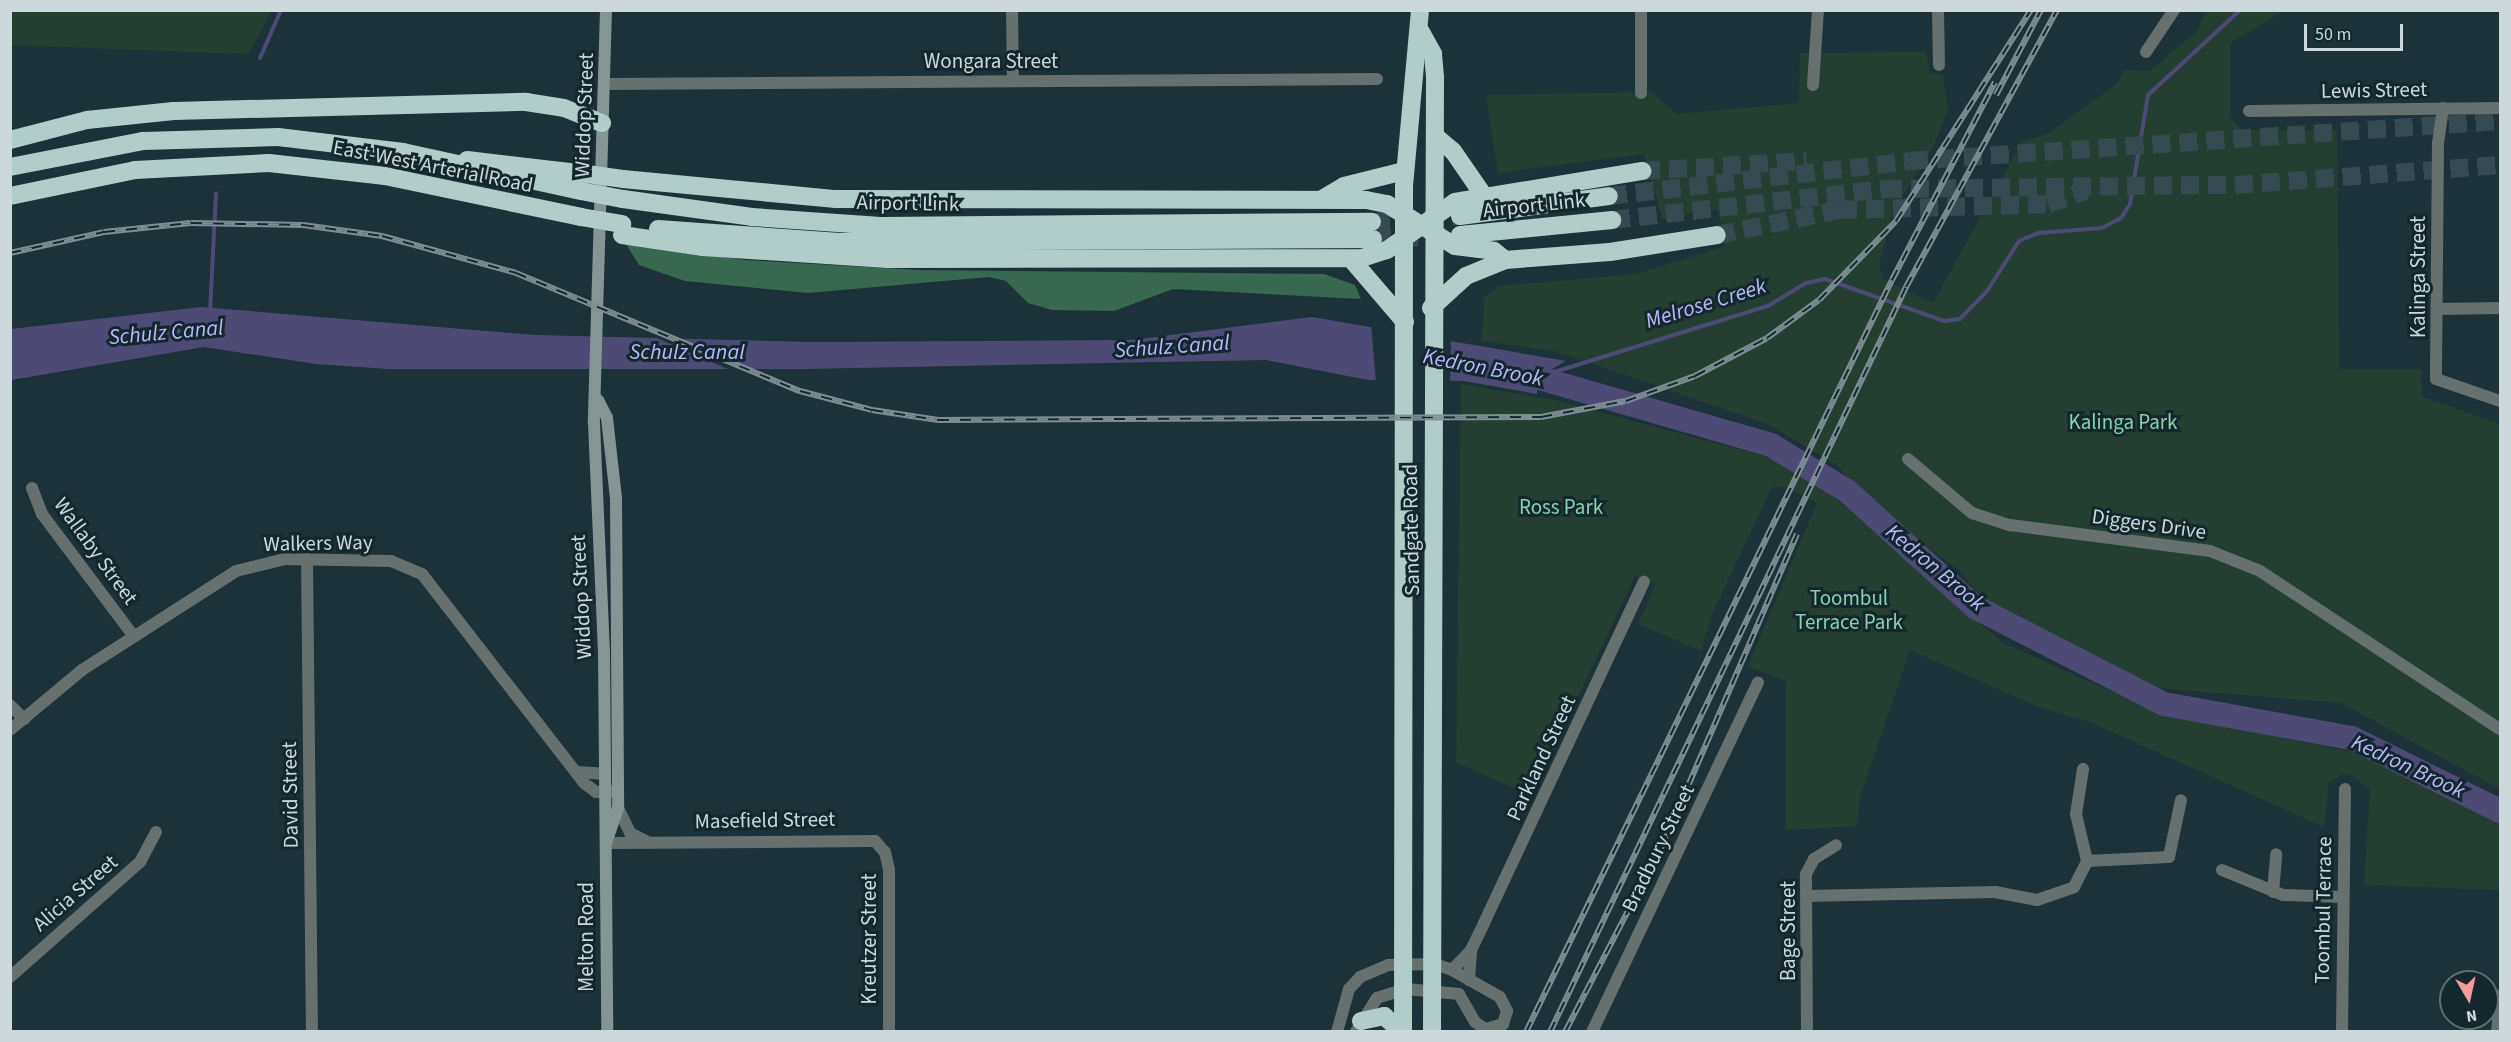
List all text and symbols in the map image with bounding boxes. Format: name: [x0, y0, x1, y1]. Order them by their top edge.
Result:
scale bar: [2307, 12, 2406, 50]
text: 50 m: [2315, 22, 2351, 47]
street label: Wongara Street: [924, 48, 1058, 74]
street label: Widdop Street: [569, 52, 599, 178]
street label: Lewis Street: [2321, 76, 2427, 104]
street label: East-West Arterial Road: [331, 134, 535, 198]
street label: Airport Link: [1482, 187, 1586, 223]
street label: Airport Link: [856, 190, 960, 216]
street label: Kalinga Street: [2405, 216, 2431, 338]
water label: Melrose Creek: [1642, 273, 1770, 335]
water label: Schulz Canal: [107, 315, 225, 351]
water label: Schulz Canal: [1114, 330, 1230, 364]
water label: Schulz Canal: [629, 340, 745, 366]
water label: Kedron Brook: [1421, 343, 1545, 393]
park label: Kalinga Park: [2068, 409, 2178, 435]
street label: Sandgate Road: [1397, 464, 1425, 596]
street label: Wallaby Street: [49, 493, 143, 609]
park label: Ross Park: [1519, 494, 1603, 520]
street label: Diggers Drive: [2090, 504, 2208, 544]
water label: Kedron Brook: [1880, 519, 1990, 617]
street label: Walkers Way: [263, 529, 373, 557]
street label: Widdop Street: [565, 534, 597, 660]
park label: Toombul Terrace Park: [1795, 585, 1903, 635]
street label: Parkland Street: [1501, 691, 1581, 825]
water label: Kedron Brook: [2347, 729, 2469, 805]
street label: David Street: [276, 741, 304, 849]
street label: Bradbury Street: [1616, 780, 1700, 916]
street label: Masefield Street: [695, 806, 835, 834]
street label: Toombul Terrace: [2309, 836, 2337, 984]
street label: Alicia Street: [27, 849, 123, 937]
street label: Kreutzer Street: [856, 873, 882, 1005]
street label: Bage Street: [1775, 881, 1801, 981]
street label: Melton Road: [573, 882, 599, 992]
north arrow: [2439, 970, 2499, 1030]
text: N: [2465, 1004, 2478, 1027]

